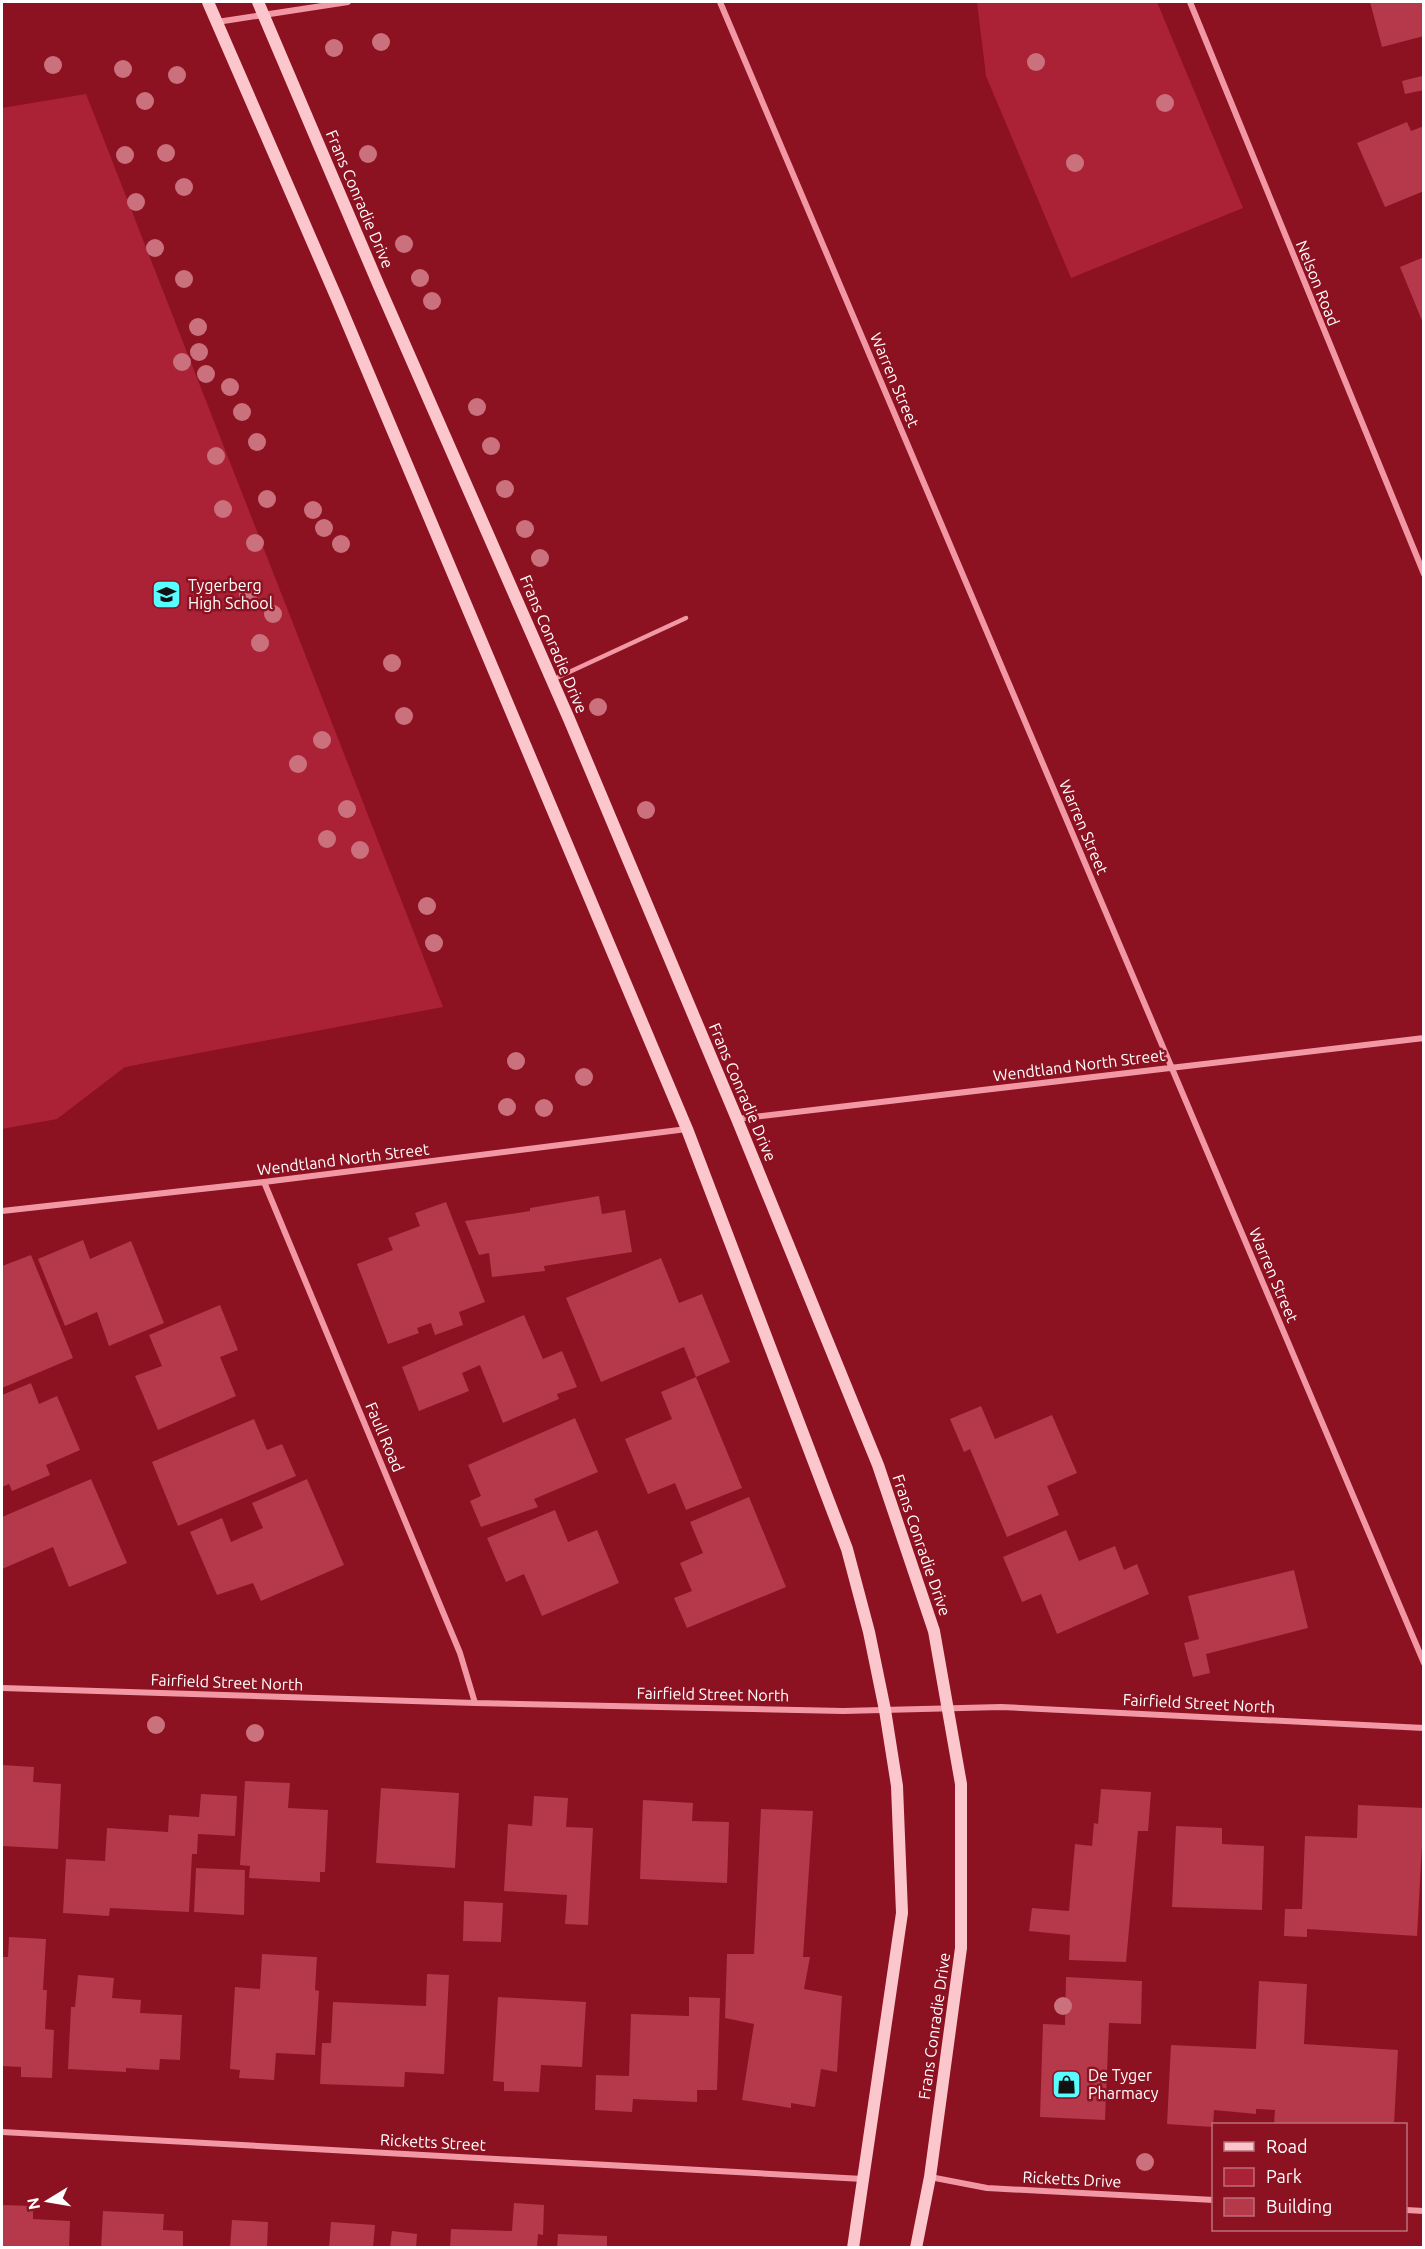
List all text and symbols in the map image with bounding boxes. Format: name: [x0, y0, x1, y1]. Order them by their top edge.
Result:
street label: Frans Conradie Drive: [323, 127, 397, 271]
street label: Nelson Road: [1293, 238, 1343, 328]
street label: Warren Street: [867, 330, 923, 431]
street label: Frans Conradie Drive: [517, 572, 591, 716]
place label: Tygerberg High School: [188, 576, 273, 612]
school or university icon: Tygerberg High School: [151, 578, 183, 610]
street label: Warren Street: [1056, 777, 1112, 878]
street label: Frans Conradie Drive: [706, 1020, 780, 1164]
street label: Wendtland North Street: [992, 1045, 1167, 1084]
street label: Wendtland North Street: [256, 1139, 431, 1178]
street label: Warren Street: [1246, 1225, 1302, 1326]
street label: Faull Road: [362, 1399, 408, 1475]
street label: Frans Conradie Drive: [889, 1472, 955, 1618]
street label: Fairfield Street North: [150, 1670, 304, 1694]
street label: Fairfield Street North: [637, 1684, 789, 1704]
street label: Fairfield Street North: [1122, 1690, 1276, 1716]
street label: Frans Conradie Drive: [915, 1951, 953, 2101]
place label: De Tyger Pharmacy: [1088, 2066, 1159, 2102]
shop icon: De Tyger Pharmacy: [1051, 2068, 1083, 2100]
legend: [1212, 2123, 1407, 2231]
street label: Ricketts Street: [380, 2130, 487, 2154]
text: Road: [1266, 2136, 1308, 2156]
text: Park: [1266, 2166, 1302, 2186]
street label: Ricketts Drive: [1022, 2167, 1122, 2191]
north arrow: [18, 2171, 78, 2231]
text: N: [23, 2196, 43, 2211]
text: Building: [1266, 2196, 1332, 2216]

